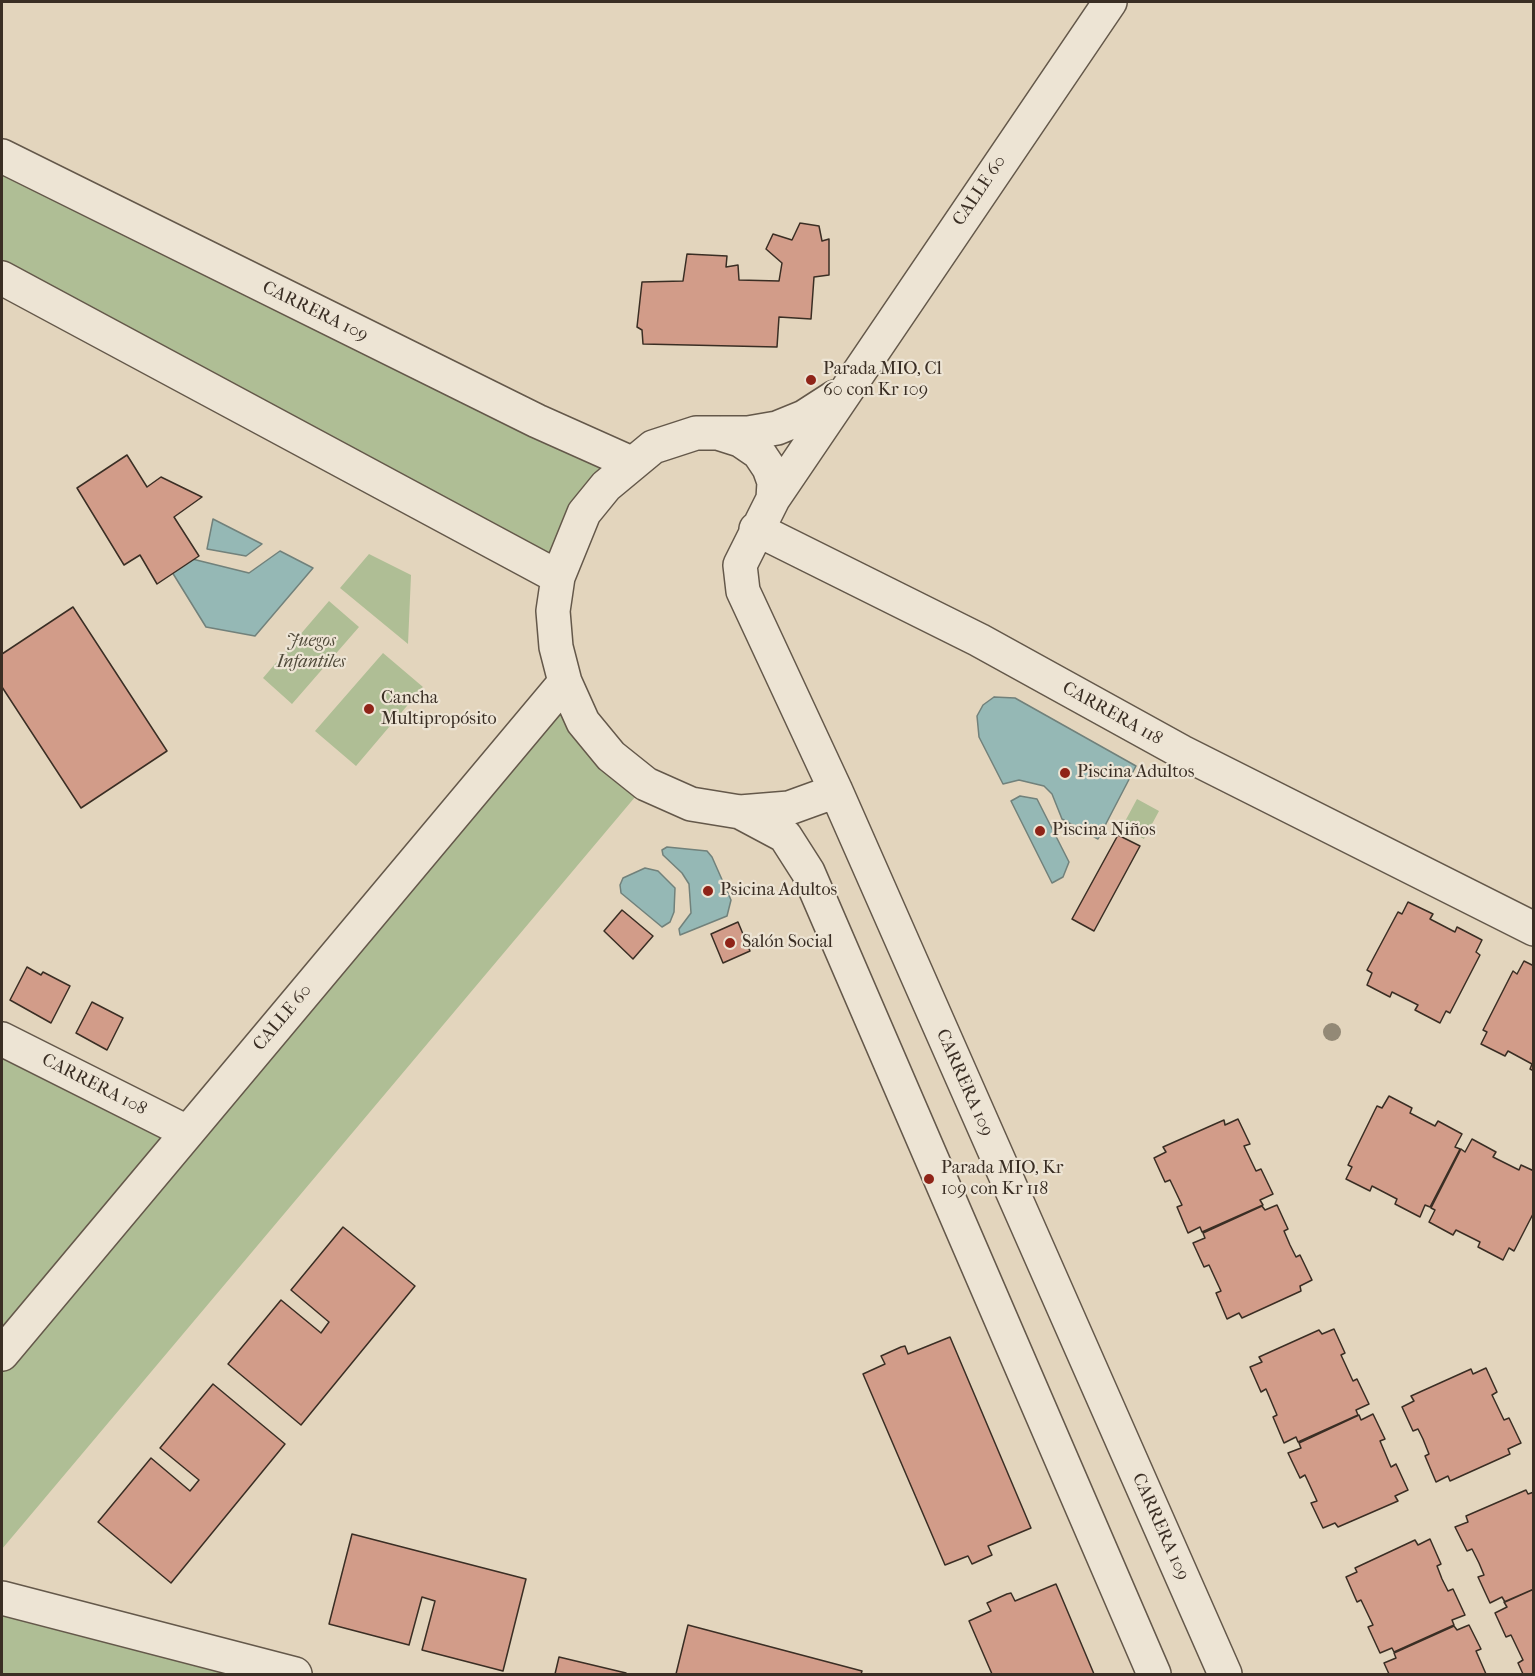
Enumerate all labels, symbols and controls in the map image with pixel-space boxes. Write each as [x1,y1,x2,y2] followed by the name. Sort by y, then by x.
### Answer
[949,152,1011,230] street label: CALLE 60
[259,277,371,347] street label: CARRERA 109
[823,359,942,401] place label: Parada MIO, Cl 60 con Kr 109
[804,373,818,387] marker: Parada MIO, Cl 60 con Kr 109
[277,631,345,674] park label: Juegos Infantiles
[1058,678,1166,750] street label: CARRERA 118
[381,688,497,730] place label: Cancha Multipropósito
[362,702,376,716] marker: Cancha Multipropósito
[1077,762,1194,784] place label: Piscina Adultos
[1058,766,1072,780] marker: Piscina Adultos
[1052,820,1156,842] place label: Piscina Niños
[1033,824,1047,838] marker: Piscina Niños
[720,880,837,902] place label: Psicina Adultos
[701,884,715,898] marker: Psicina Adultos
[742,932,833,954] place label: Salón Social
[723,936,737,950] marker: Salón Social
[249,980,317,1056] street label: CALLE 60
[931,1026,997,1140] street label: CARRERA 109
[38,1049,150,1121] street label: CARRERA 108
[941,1158,1063,1200] place label: Parada MIO, Kr 109 con Kr 118
[922,1172,936,1186] marker: Parada MIO, Kr 109 con Kr 118
[1127,1470,1193,1584] street label: CARRERA 109

